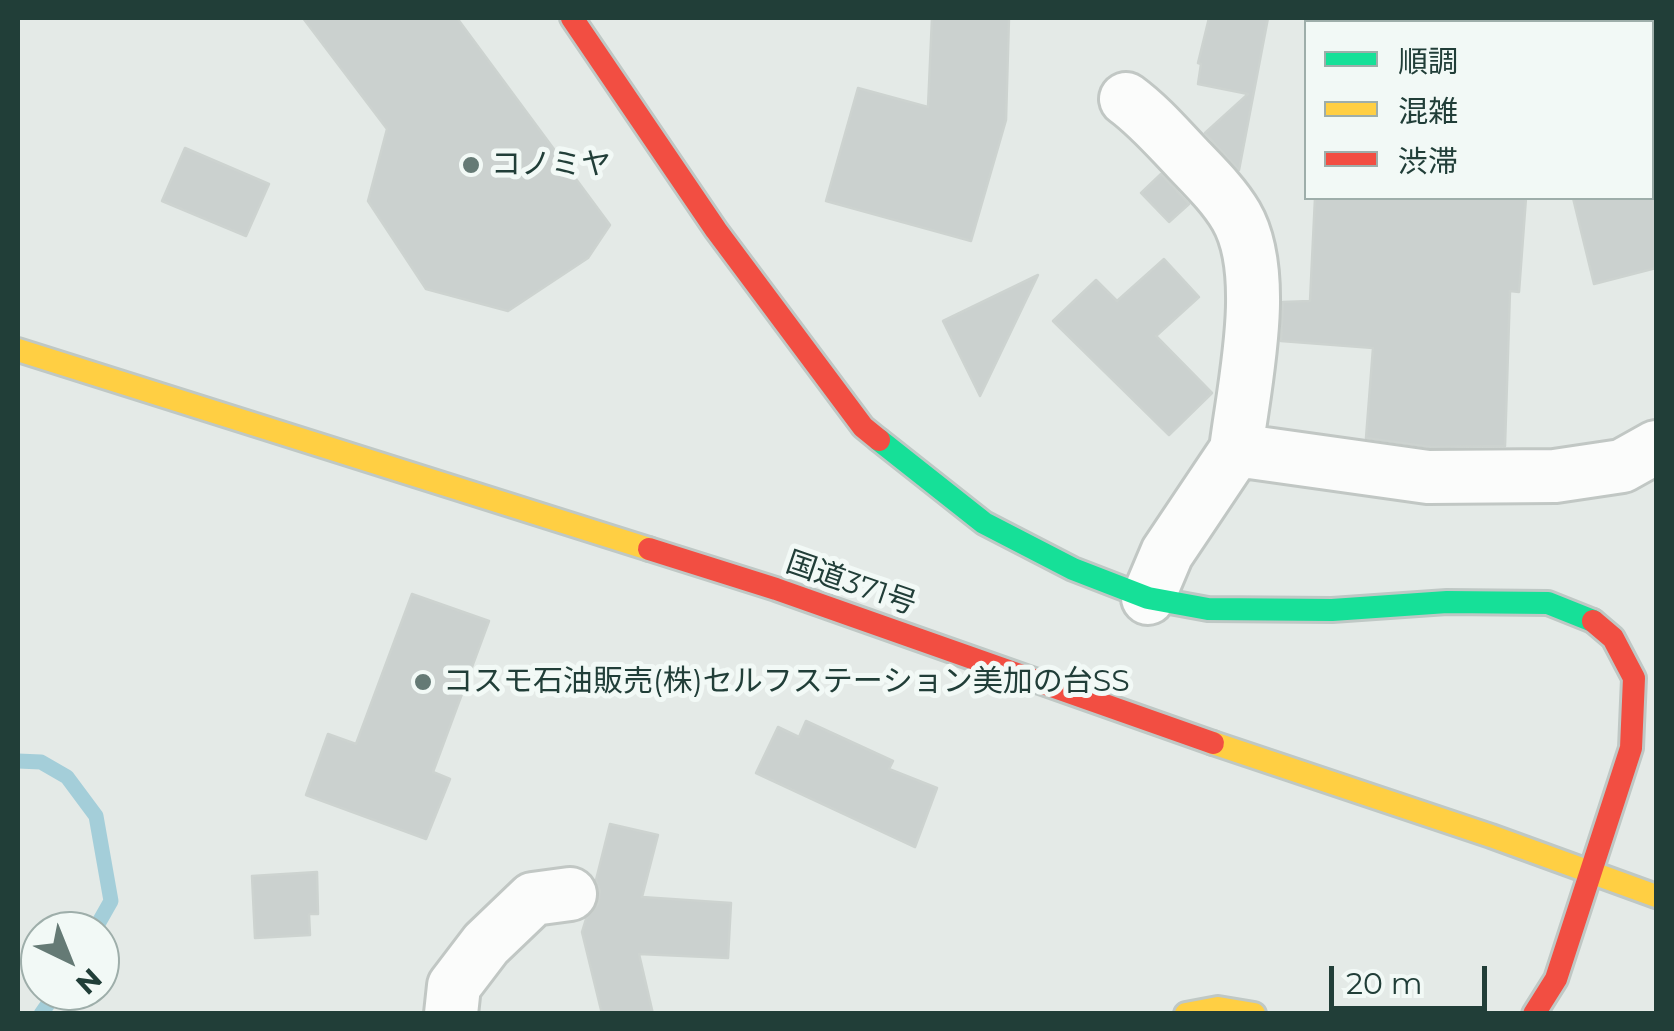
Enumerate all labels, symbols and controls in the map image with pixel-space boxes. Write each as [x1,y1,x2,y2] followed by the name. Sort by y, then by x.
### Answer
[1304,20,1654,200] legend
[1398,43,1458,80] text: 順調
[1398,93,1458,130] text: 混雑
[1398,143,1458,180] text: 渋滞
[491,147,611,183] place label: コノミヤ
[460,154,482,176] marker: コノミヤ
[781,545,921,623] street label: 国道371号
[443,664,1130,700] place label: コスモ石油販売(株)セルフステーション美加の台SS
[412,671,434,693] marker: コスモ石油販売(株)セルフステーション美加の台SS
[20,911,120,1011] north arrow
[1334,946,1492,1008] scale bar
[69,961,109,1002] text: N
[1346,965,1423,1002] text: 20 m

